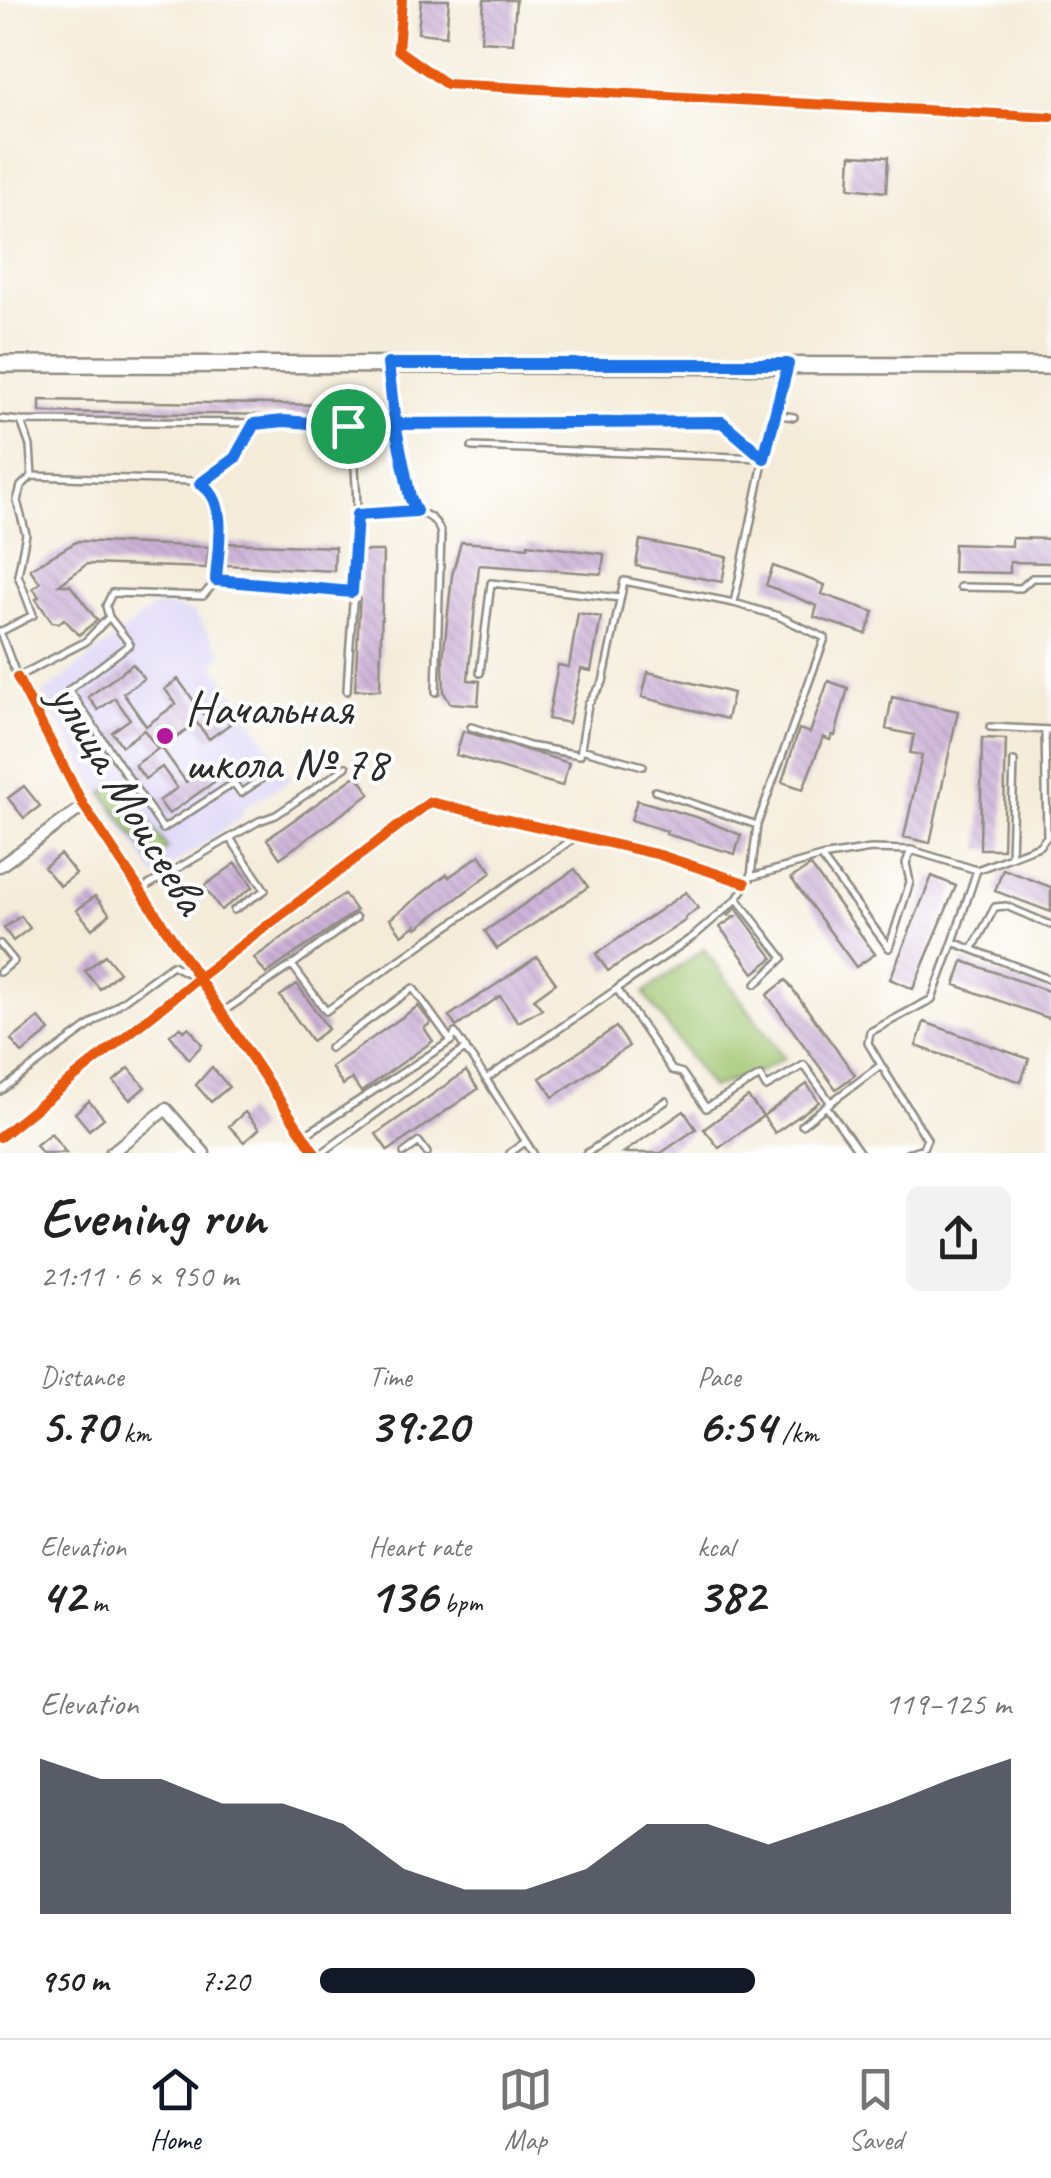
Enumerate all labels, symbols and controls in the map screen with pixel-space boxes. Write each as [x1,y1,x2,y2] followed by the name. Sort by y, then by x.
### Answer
[306,384,391,469] pin
[321,399,376,454] icon: arrive
[35,669,223,927] street label: улица Моисеева
[185,678,392,793] place label: Начальная школа № 78
[154,725,176,747] marker: Начальная школа № 78
[40,1182,265,1252] text: Evening run
[906,1186,1011,1291] button: share
[40,1255,238,1296] text: 21:11 · 6 × 950 m
[40,1359,124,1394] text: Distance
[369,1359,412,1394] text: Time
[697,1359,740,1394] text: Pace
[40,1394,116,1457] text: 5.70
[369,1394,468,1457] text: 39:20
[697,1394,775,1457] text: 6:54
[116,1415,151,1450] text: km
[775,1415,818,1450] text: /km
[40,1529,126,1564] text: Elevation
[369,1529,471,1564] text: Heart rate
[697,1529,734,1564] text: kcal
[40,1564,85,1627] text: 42
[369,1564,437,1627] text: 136
[697,1564,765,1627] text: 382
[85,1585,107,1620] text: m
[437,1585,482,1620] text: bpm
[40,1683,138,1724] text: Elevation
[885,1683,1011,1724] text: 119–125 m
[40,1960,108,2001] text: 950 m
[200,1960,250,2001] text: 7:20
[148,2062,203,2157] tab: Home
[498,2062,553,2157] tab: Map
[848,2062,903,2157] tab: Saved

